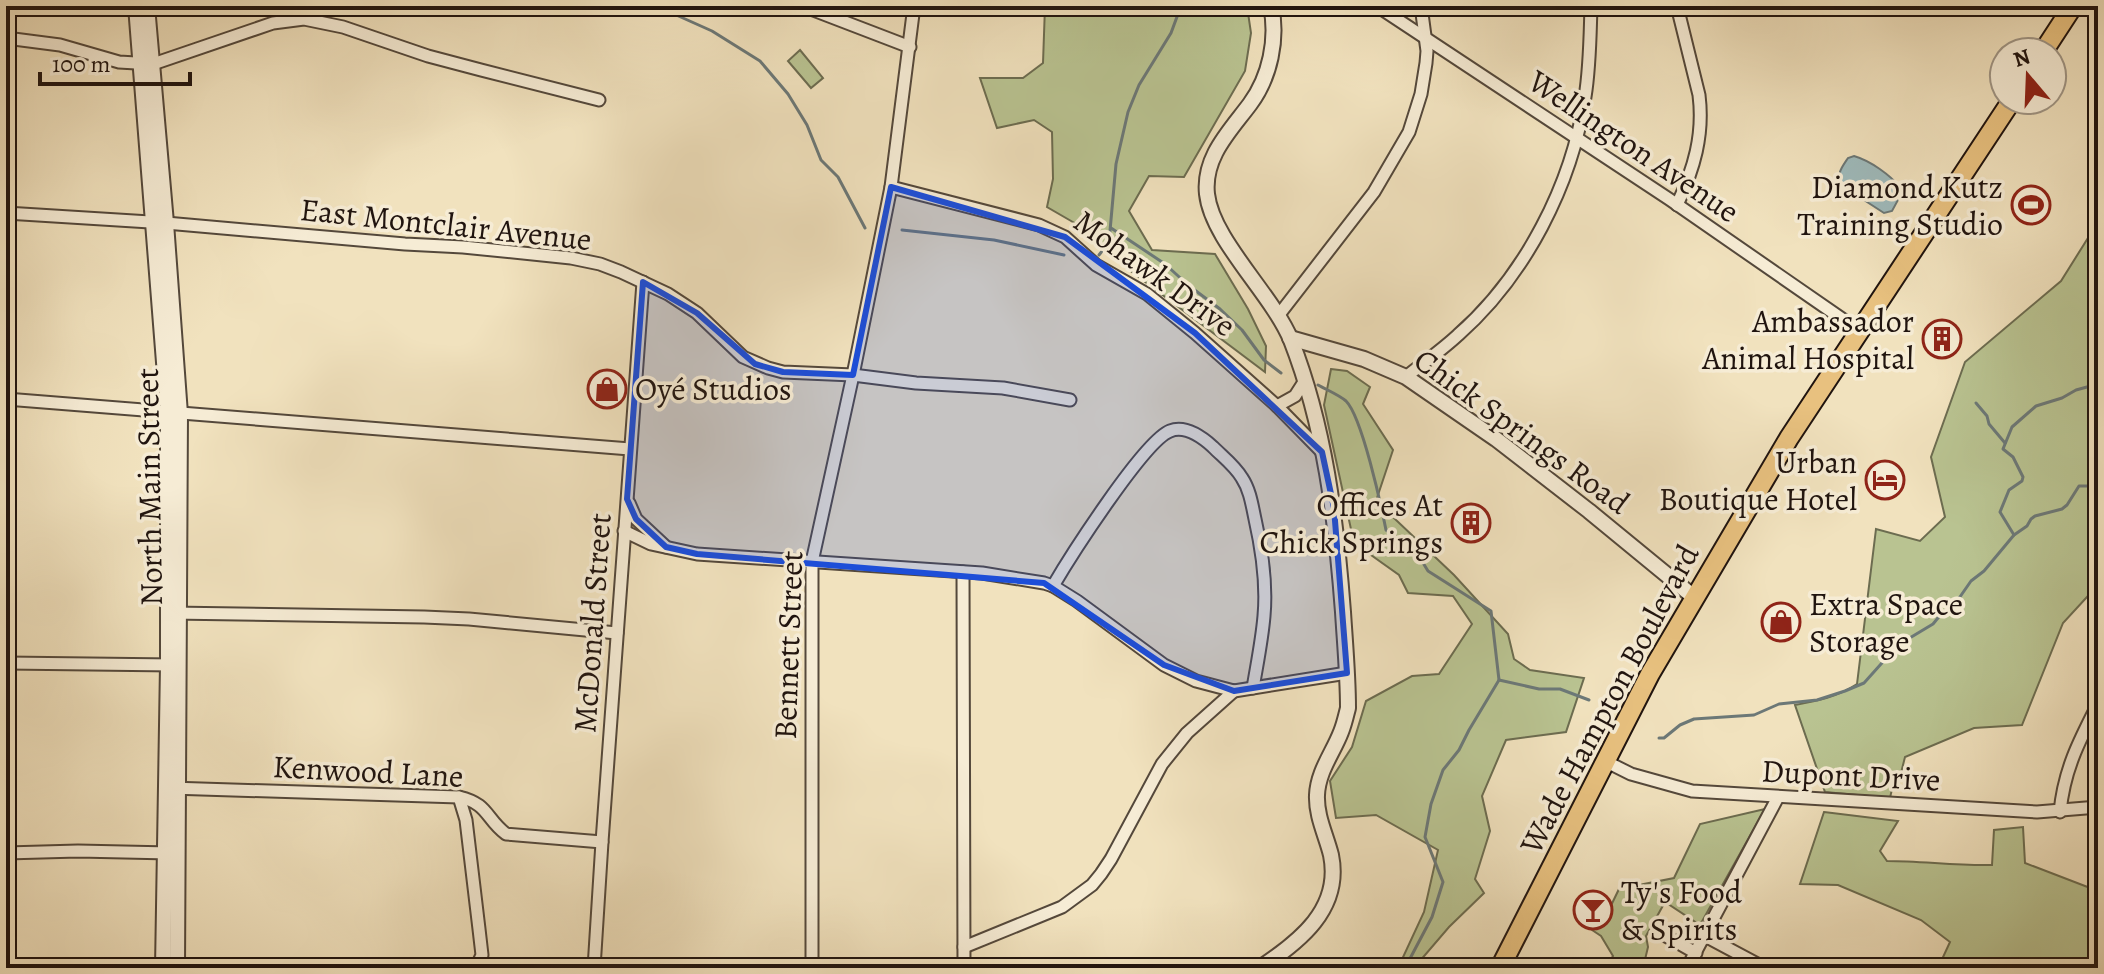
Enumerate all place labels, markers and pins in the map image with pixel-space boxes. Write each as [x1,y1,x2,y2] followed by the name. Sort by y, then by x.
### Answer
[1797,165,2003,246] place label: Diamond Kutz Training Studio
[2010,184,2052,226] sports icon: Diamond Kutz Training Studio
[1701,299,1914,380] place label: Ambassador Animal Hospital
[1921,318,1963,360] building icon: Ambassador Animal Hospital
[635,367,792,411] place label: Oyé Studios
[586,368,628,410] shop icon: Oyé Studios
[1659,440,1857,521] place label: Urban Boutique Hotel
[1864,459,1906,501] hotel icon: Urban Boutique Hotel
[1259,483,1443,564] place label: Offices At Chick Springs
[1450,502,1492,544] building icon: Offices At Chick Springs
[1809,582,1963,663] place label: Extra Space Storage
[1760,601,1802,643] shop icon: Extra Space Storage
[1621,870,1743,951] place label: Ty's Food & Spirits
[1572,889,1614,931] bar icon: Ty's Food & Spirits

